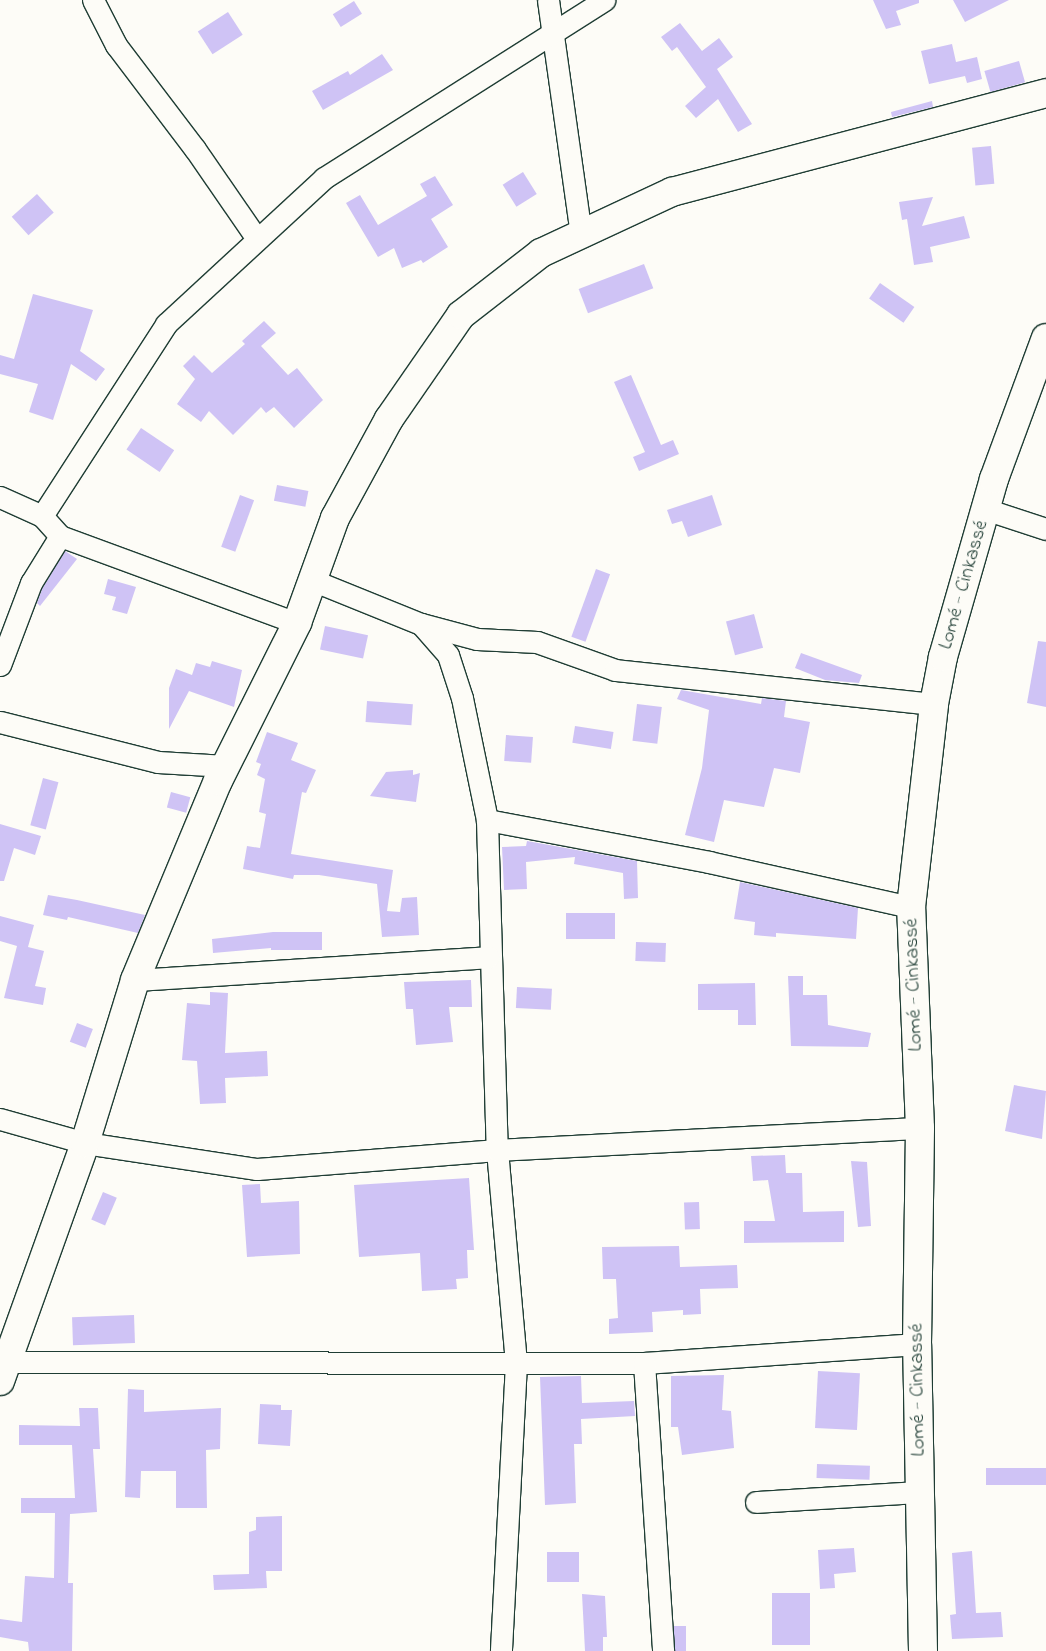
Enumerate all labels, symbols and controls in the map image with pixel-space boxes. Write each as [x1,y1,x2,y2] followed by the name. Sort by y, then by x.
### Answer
[934,518,994,652] street label: Lomé - Cinkassé
[900,918,928,1052] street label: Lomé - Cinkassé
[905,1323,931,1457] street label: Lomé - Cinkassé

